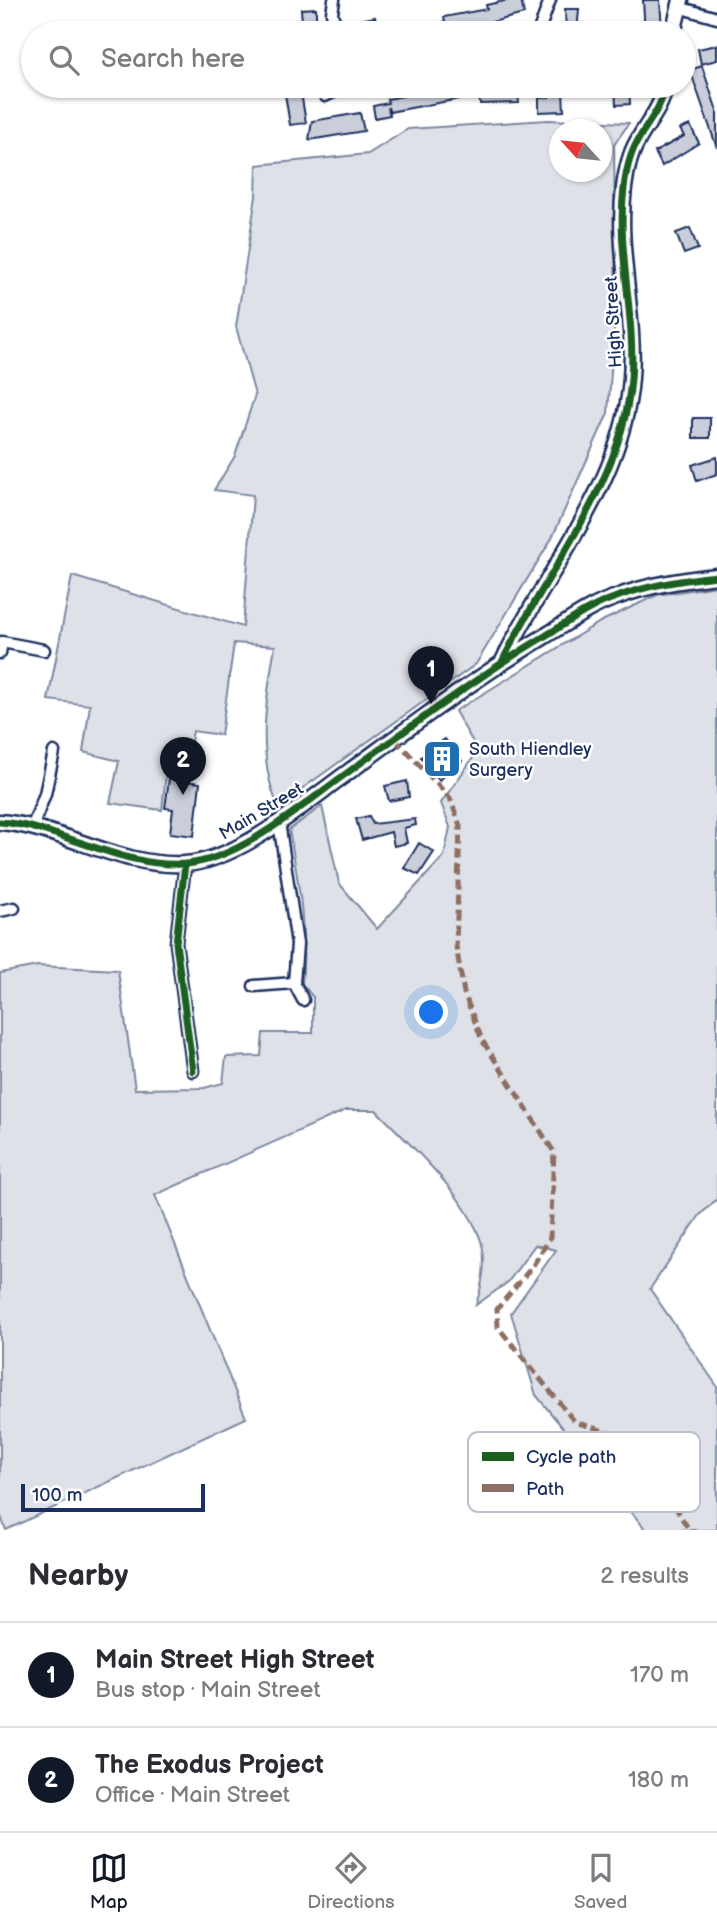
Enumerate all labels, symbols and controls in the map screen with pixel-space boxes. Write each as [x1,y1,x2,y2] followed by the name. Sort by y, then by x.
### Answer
[21,21,696,98] search box
[45,41,83,79] icon: search
[101,44,245,75] text: Search here
[549,119,612,182] north arrow
[601,275,626,368] street label: High Street
[408,646,454,704] pin: 1
[160,737,206,795] pin: 2
[421,738,463,780] building icon: South Hiendley Surgery
[469,739,592,781] place label: South Hiendley Surgery
[216,778,307,845] street label: Main Street
[414,995,448,1029] your location
[468,1432,700,1512] legend
[526,1446,616,1469] text: Cycle path
[526,1478,564,1501] text: Path
[21,1481,205,1513] scale bar
[32,1484,83,1507] text: 100 m
[28,1558,128,1594] text: Nearby
[600,1562,689,1590] text: 2 results
[95,1645,374,1676] text: Main Street High Street
[46,1661,56,1689] text: 1
[630,1661,689,1689] text: 170 m
[95,1676,320,1704] text: Bus stop · Main Street
[95,1750,324,1781] text: The Exodus Project
[44,1766,58,1794] text: 2
[628,1766,689,1794] text: 180 m
[95,1781,290,1809] text: Office · Main Street
[90,1849,128,1914] tab: Map
[307,1849,395,1914] tab: Directions
[574,1849,627,1914] tab: Saved

